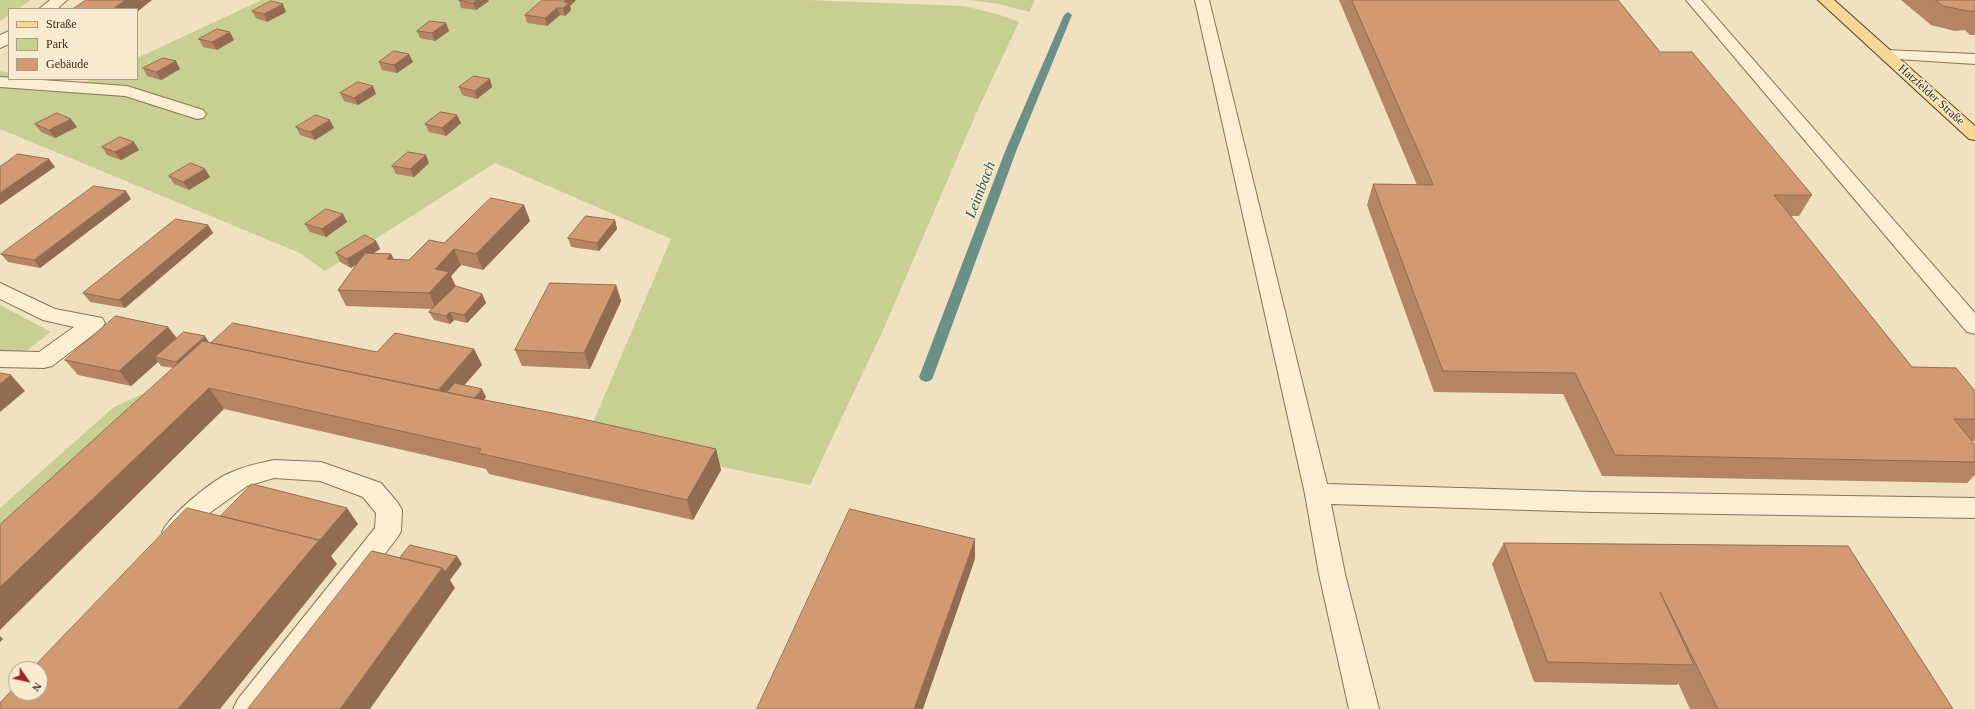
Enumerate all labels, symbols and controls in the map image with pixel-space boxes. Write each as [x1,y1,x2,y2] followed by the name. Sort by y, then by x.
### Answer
[8,8,138,80] legend
[46,17,77,31] text: Straße
[46,37,68,51] text: Park
[46,57,89,71] text: Gebäude
[1895,61,1967,129] street label: Hatzfelder Straße
[962,159,1000,221] water label: Leimbach
[8,661,48,701] north arrow
[30,680,44,694] text: N

